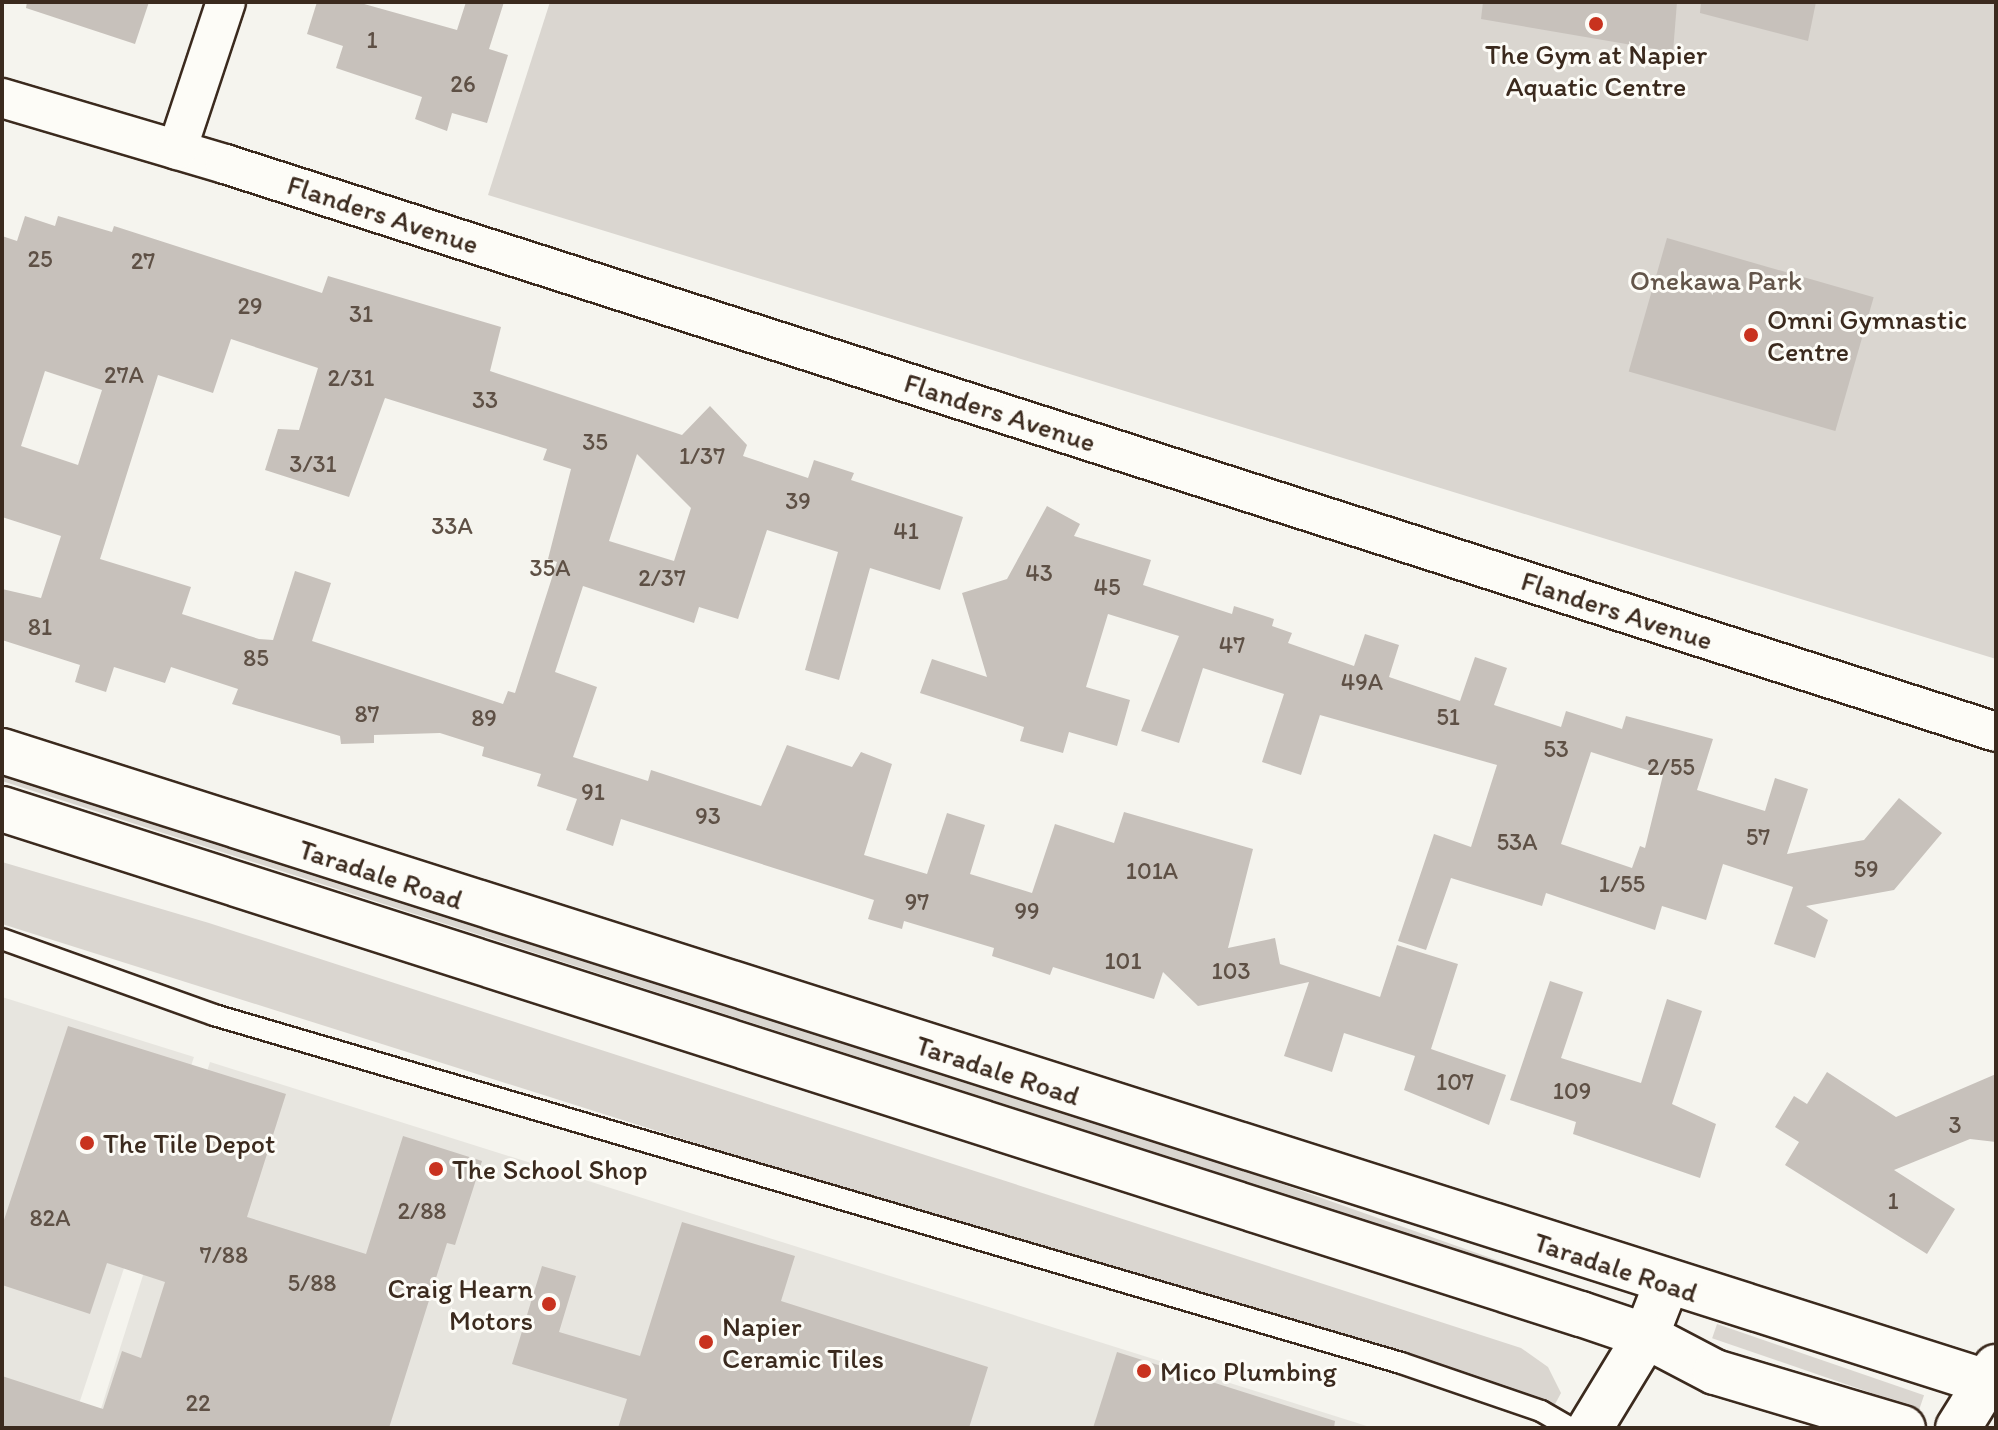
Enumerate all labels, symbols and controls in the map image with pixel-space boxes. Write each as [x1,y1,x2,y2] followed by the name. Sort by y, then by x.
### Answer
[1587,15,1605,33] marker: The Gym at Napier Aquatic Centre
[366,26,378,54] house number: 1
[1485,37,1707,103] place label: The Gym at Napier Aquatic Centre
[450,70,476,98] house number: 26
[284,167,482,261] street label: Flanders Avenue
[27,245,53,273] house number: 25
[131,247,155,275] house number: 27
[1630,263,1802,297] park label: Onekawa Park
[237,292,263,320] house number: 29
[349,300,373,328] house number: 31
[1767,302,1968,368] place label: Omni Gymnastic Centre
[1742,326,1760,344] marker: Omni Gymnastic Centre
[104,361,144,389] house number: 27A
[328,364,374,392] house number: 2/31
[901,365,1099,459] street label: Flanders Avenue
[472,386,498,414] house number: 33
[582,428,608,456] house number: 35
[679,442,725,470] house number: 1/37
[289,450,337,478] house number: 3/31
[785,487,811,515] house number: 39
[431,512,473,540] house number: 33A
[893,517,919,545] house number: 41
[529,554,571,582] house number: 35A
[1025,559,1053,587] house number: 43
[1518,563,1716,657] street label: Flanders Avenue
[638,564,686,592] house number: 2/37
[1093,573,1121,601] house number: 45
[28,613,52,641] house number: 81
[1219,631,1245,659] house number: 47
[243,644,269,672] house number: 85
[1341,668,1383,696] house number: 49A
[354,700,380,728] house number: 87
[1436,703,1460,731] house number: 51
[471,704,497,732] house number: 89
[1543,735,1569,763] house number: 53
[1647,753,1695,781] house number: 2/55
[581,778,605,806] house number: 91
[695,802,721,830] house number: 93
[1746,823,1770,851] house number: 57
[1496,828,1538,856] house number: 53A
[295,832,467,916] street label: Taradale Road
[1853,855,1879,883] house number: 59
[1126,857,1178,885] house number: 101A
[1599,870,1645,898] house number: 1/55
[905,888,929,916] house number: 97
[1014,897,1040,925] house number: 99
[1104,947,1142,975] house number: 101
[1212,957,1250,985] house number: 103
[912,1028,1084,1112] street label: Taradale Road
[1436,1068,1474,1096] house number: 107
[1553,1077,1591,1105] house number: 109
[1948,1111,1962,1139] house number: 3
[103,1126,275,1160] place label: The Tile Depot
[78,1134,96,1152] marker: The Tile Depot
[452,1152,647,1186] place label: The School Shop
[427,1160,445,1178] marker: The School Shop
[1887,1187,1899,1215] house number: 1
[397,1197,447,1225] house number: 2/88
[29,1204,71,1232] house number: 82A
[1530,1225,1702,1309] street label: Taradale Road
[200,1241,248,1269] house number: 7/88
[287,1269,337,1297] house number: 5/88
[389,1271,533,1337] place label: Craig Hearn Motors
[540,1295,558,1313] marker: Craig Hearn Motors
[722,1309,884,1375] place label: Napier Ceramic Tiles
[697,1333,715,1351] marker: Napier Ceramic Tiles
[1160,1354,1337,1388] place label: Mico Plumbing
[1135,1362,1153,1380] marker: Mico Plumbing
[185,1389,211,1417] house number: 22

